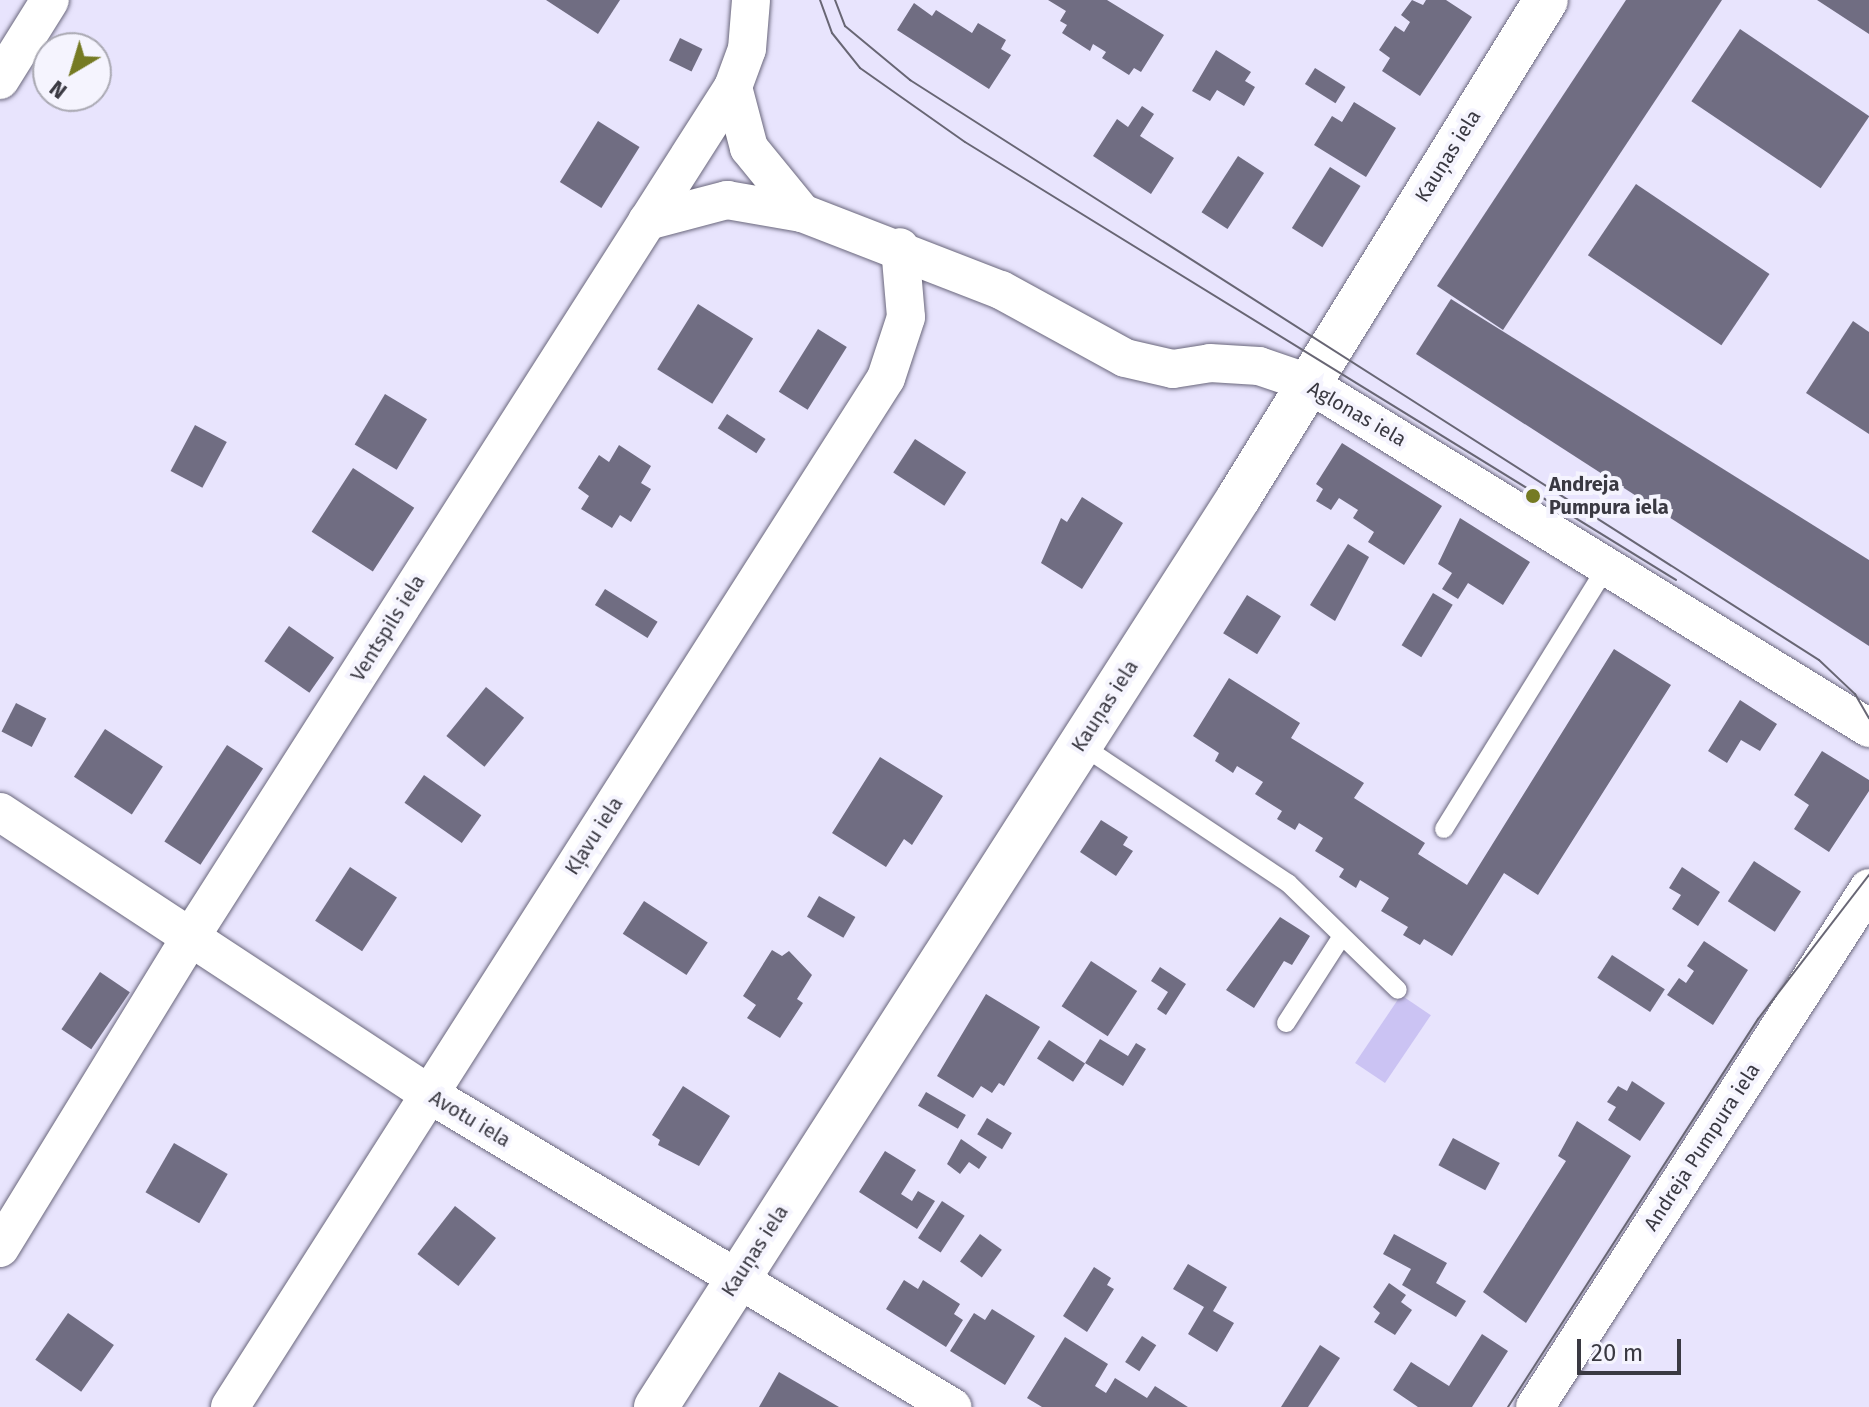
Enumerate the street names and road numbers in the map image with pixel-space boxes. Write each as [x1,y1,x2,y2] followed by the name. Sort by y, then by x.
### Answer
[1410,105,1486,207] street label: Kauņas iela
[1304,376,1410,452] street label: Aglonas iela
[346,570,430,686] street label: Ventspils iela
[1067,656,1143,756] street label: Kauņas iela
[560,793,628,879] street label: Kļavu iela
[1639,1059,1765,1235] street label: Andreja Pumpura iela
[425,1085,515,1153] street label: Avotu iela
[717,1201,793,1301] street label: Kauņas iela

